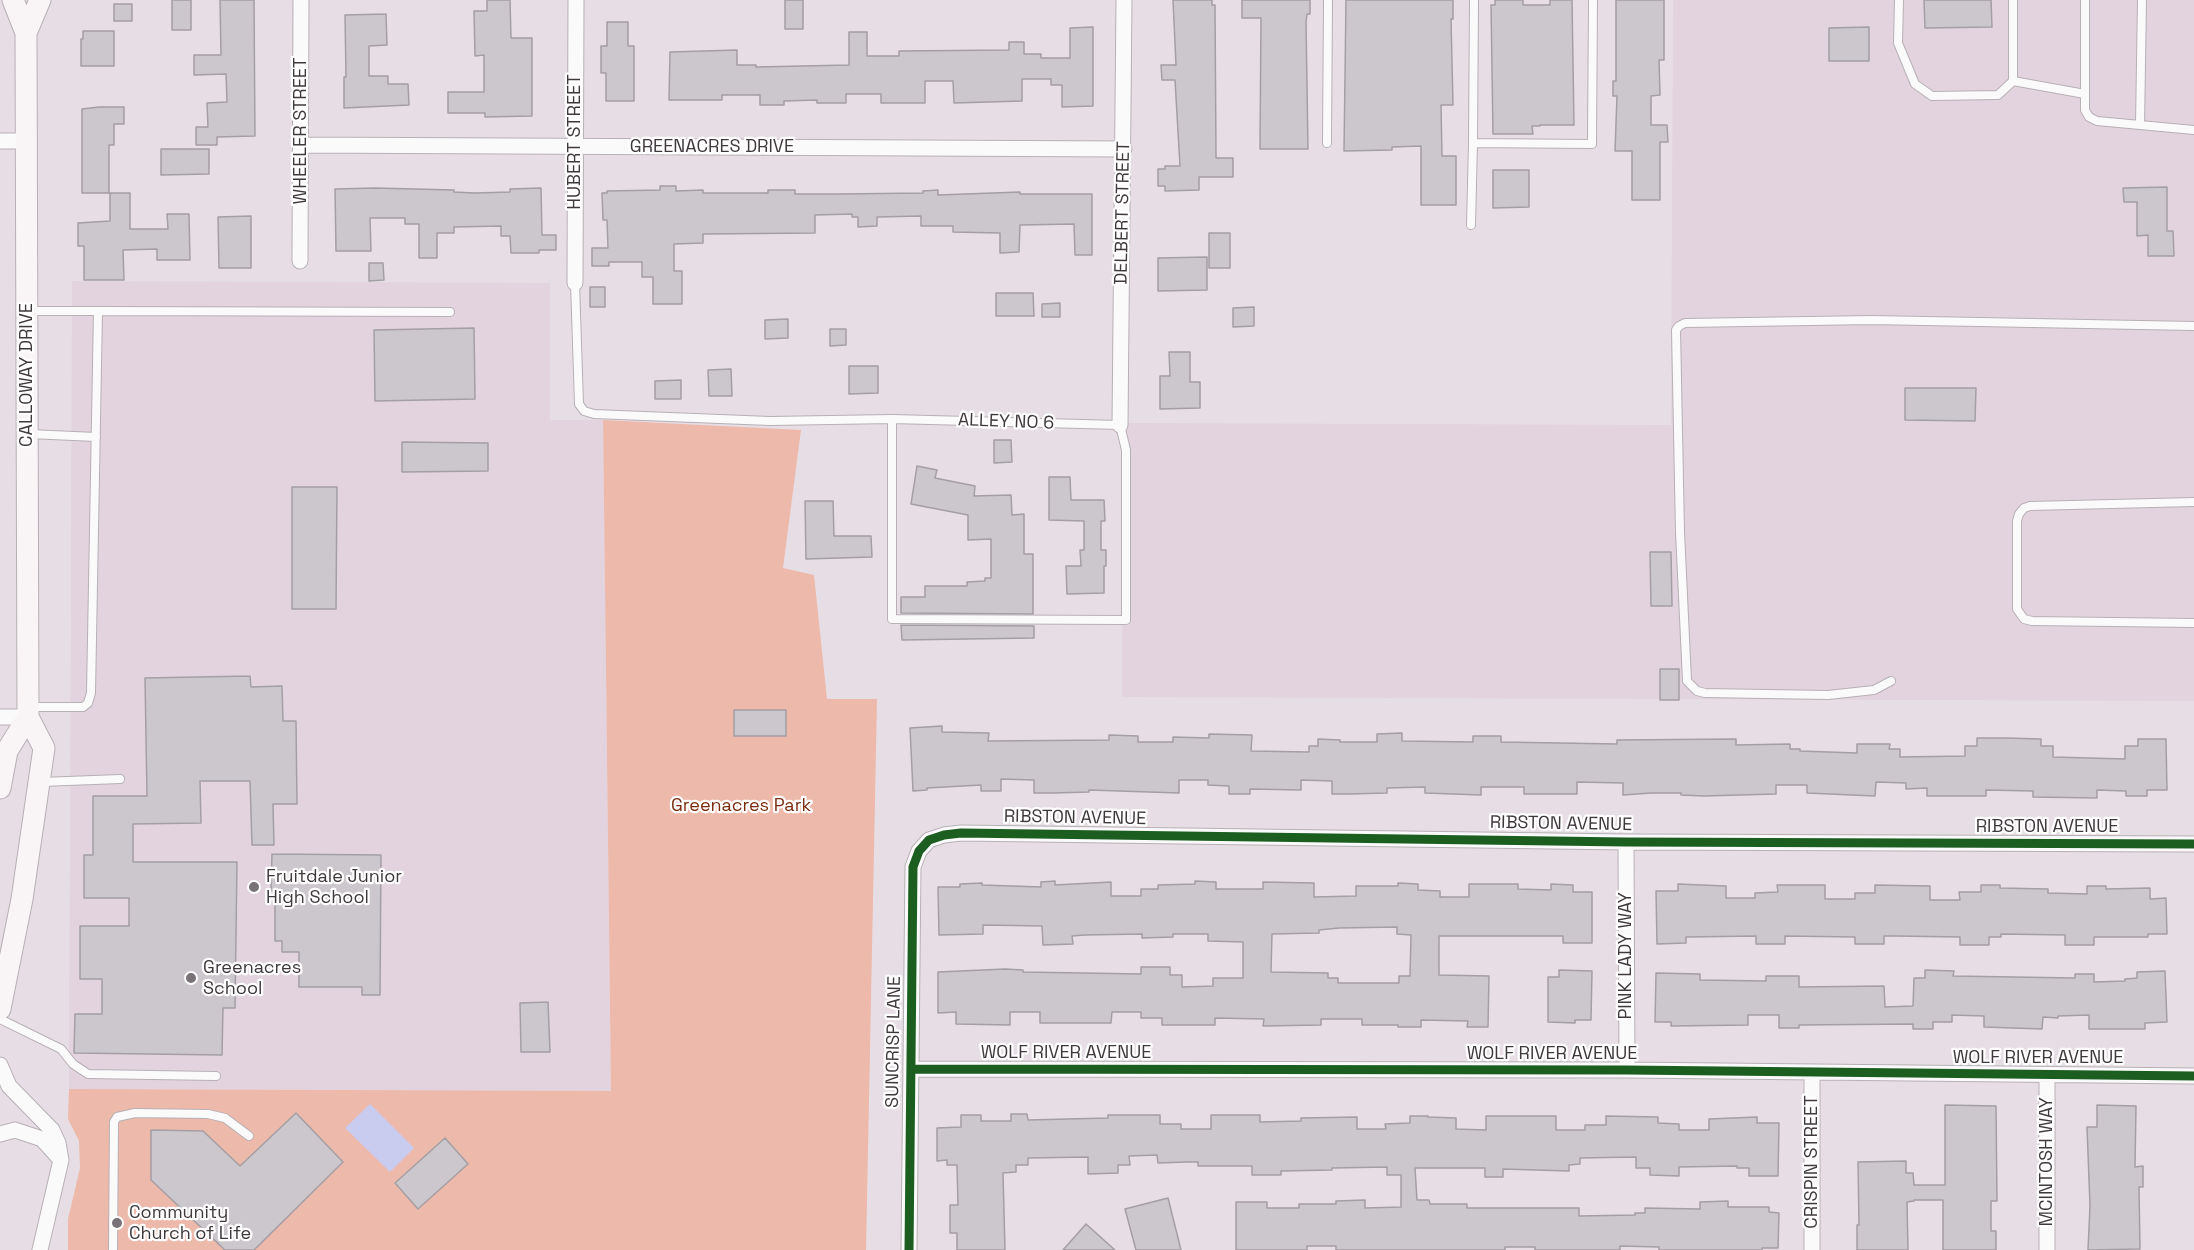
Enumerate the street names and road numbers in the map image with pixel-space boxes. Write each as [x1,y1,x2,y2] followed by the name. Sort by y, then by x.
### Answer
[290,57,312,205] street label: WHEELER STREET
[564,74,586,210] street label: HUBERT STREET
[630,136,794,158] street label: GREENACRES DRIVE
[1111,141,1135,285] street label: DELBERT STREET
[16,303,38,447] street label: CALLOWAY DRIVE
[957,410,1055,434] street label: ALLEY NO 6
[1004,806,1146,830] street label: RIBSTON AVENUE
[1490,812,1632,836] street label: RIBSTON AVENUE
[1976,816,2118,838] street label: RIBSTON AVENUE
[1615,892,1637,1020] street label: PINK LADY WAY
[882,976,906,1108] street label: SUNCRISP LANE
[981,1042,1151,1064] street label: WOLF RIVER AVENUE
[1467,1043,1637,1065] street label: WOLF RIVER AVENUE
[1953,1047,2123,1069] street label: WOLF RIVER AVENUE
[1801,1095,1823,1229] street label: CRISPIN STREET
[2036,1097,2058,1227] street label: MCINTOSH WAY

